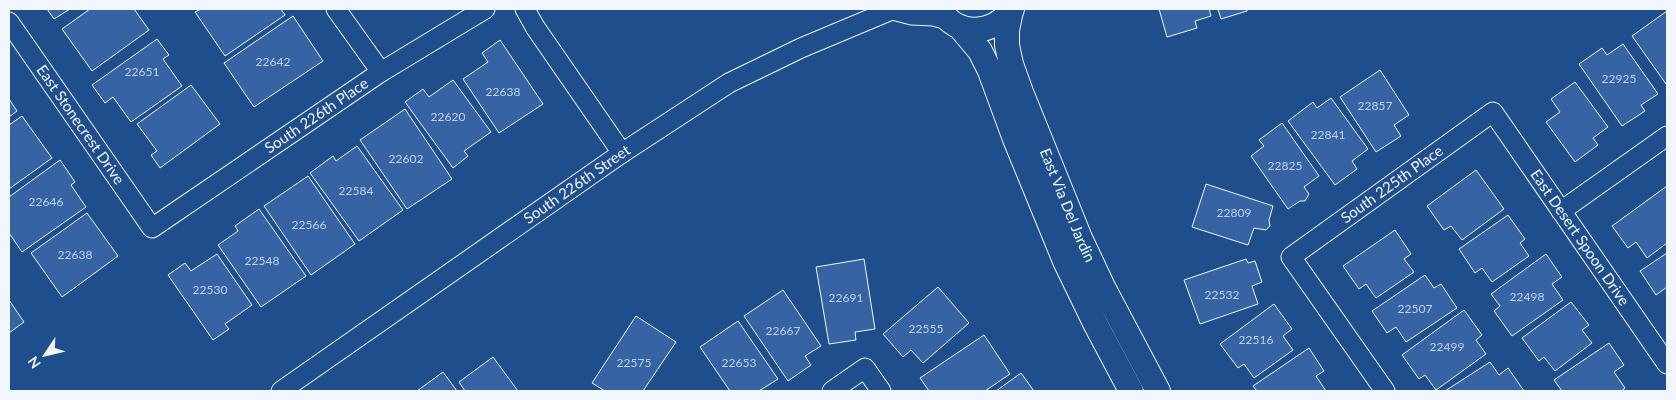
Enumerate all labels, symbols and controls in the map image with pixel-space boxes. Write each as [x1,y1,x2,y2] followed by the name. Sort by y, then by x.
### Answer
[256,54,290,69] house number: 22642
[33,61,129,187] street label: East Stonecrest Drive
[125,64,159,79] house number: 22651
[1602,71,1636,86] house number: 22925
[261,73,371,157] street label: South 226th Place
[486,84,520,99] house number: 22638
[1358,98,1392,113] house number: 22857
[431,109,465,124] house number: 22620
[1311,127,1345,142] house number: 22841
[520,140,634,227] street label: South 226th Street
[1337,141,1446,226] street label: South 225th Place
[1037,145,1100,265] street label: East Via Del Jardin
[389,151,423,166] house number: 22602
[1268,158,1302,173] house number: 22825
[1527,165,1634,309] street label: East Desert Spoon Drive
[339,183,373,198] house number: 22584
[29,194,63,209] house number: 22646
[1217,205,1251,220] house number: 22809
[292,217,326,232] house number: 22566
[58,247,92,262] house number: 22638
[245,253,279,268] house number: 22548
[193,282,227,297] house number: 22530
[1205,287,1239,302] house number: 22532
[1510,289,1544,304] house number: 22498
[829,290,863,305] house number: 22691
[1398,301,1432,316] house number: 22507
[909,321,943,336] house number: 22555
[766,323,800,338] house number: 22667
[20,330,70,380] north arrow
[1239,332,1273,347] house number: 22516
[1430,339,1464,354] house number: 22499
[24,353,44,372] text: N
[617,355,651,370] house number: 22575
[722,355,756,370] house number: 22653

